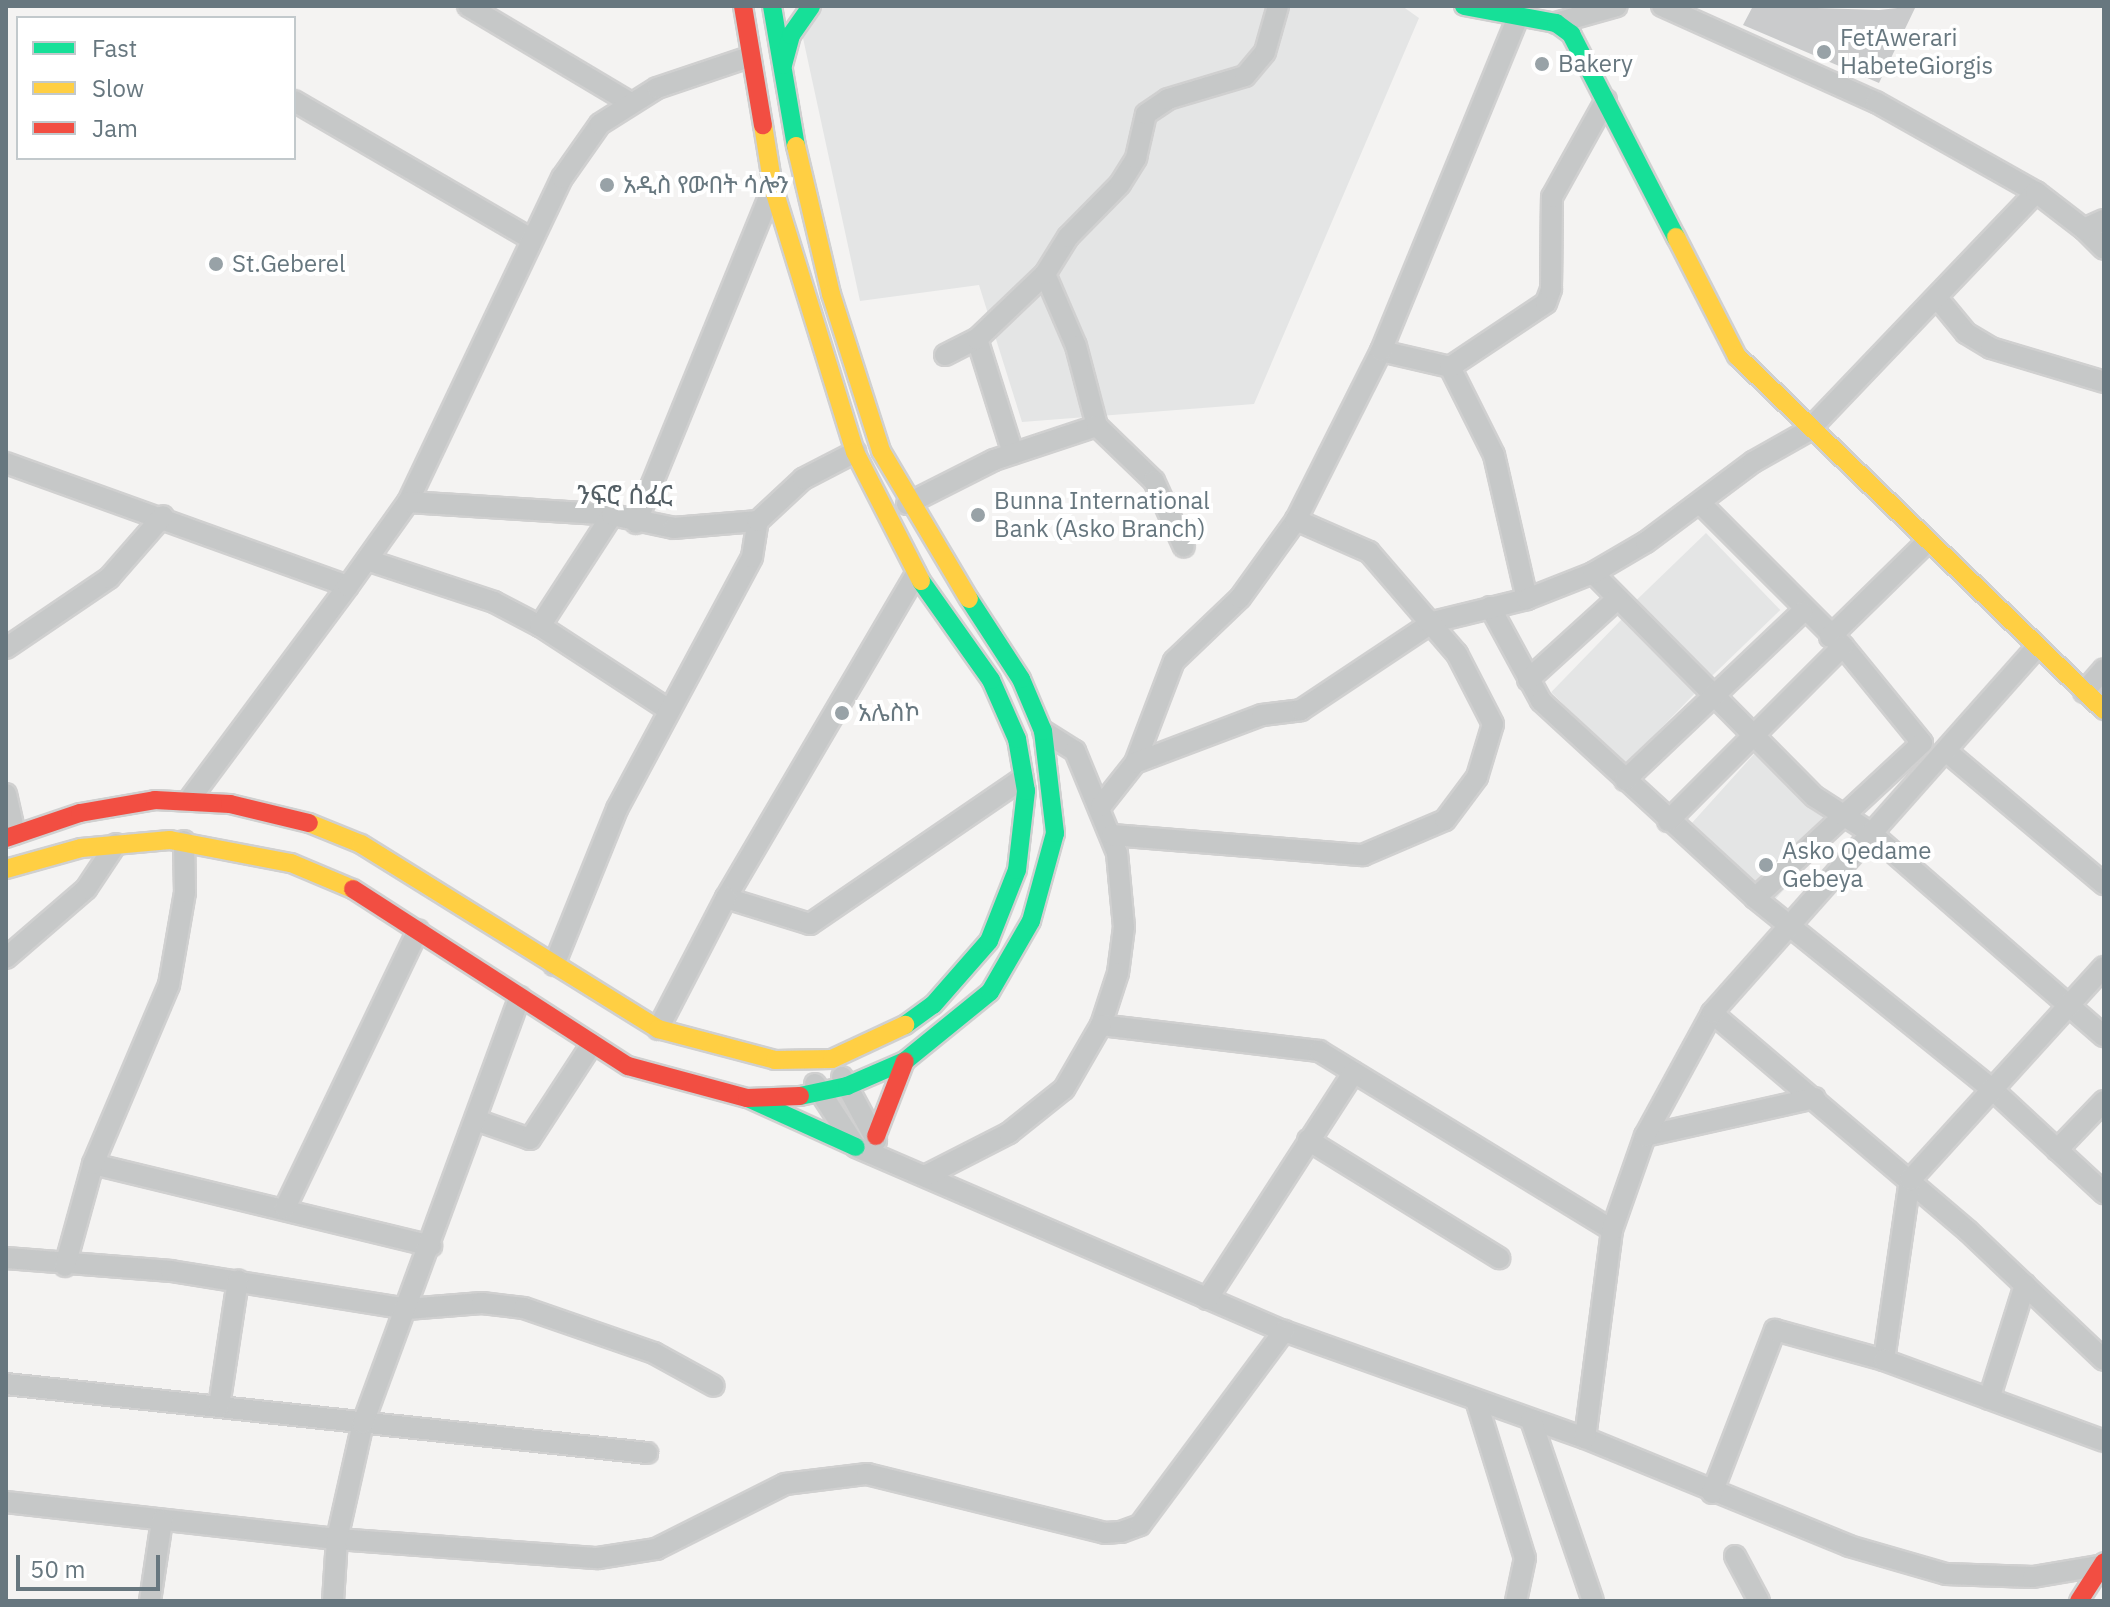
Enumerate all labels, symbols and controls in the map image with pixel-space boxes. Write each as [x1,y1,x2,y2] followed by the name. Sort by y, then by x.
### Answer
[16,16,296,160] legend
[1840,24,1993,80] place label: FetAwerari HabeteGiorgis
[92,32,137,64] text: Fast
[1815,43,1833,61] marker: FetAwerari HabeteGiorgis
[1558,50,1633,78] place label: Bakery
[1533,55,1551,73] marker: Bakery
[92,72,144,104] text: Slow
[92,112,138,144] text: Jam
[623,171,789,199] place label: አዲስ የውበት ሳሎን
[598,176,616,194] marker: አዲስ የውበት ሳሎን
[232,250,346,278] place label: St.Geberel
[207,255,225,273] marker: St.Geberel
[577,479,673,511] district label: ንፍሮ ሰፈር
[994,487,1210,543] place label: Bunna International Bank (Asko Branch)
[969,506,987,524] marker: Bunna International Bank (Asko Branch)
[858,699,920,727] place label: አሌስኮ
[833,704,851,722] marker: አሌስኮ
[1782,837,1931,893] place label: Asko Qedame Gebeya
[1757,856,1775,874] marker: Asko Qedame Gebeya
[20,1539,164,1589] scale bar
[30,1553,85,1585] text: 50 m

